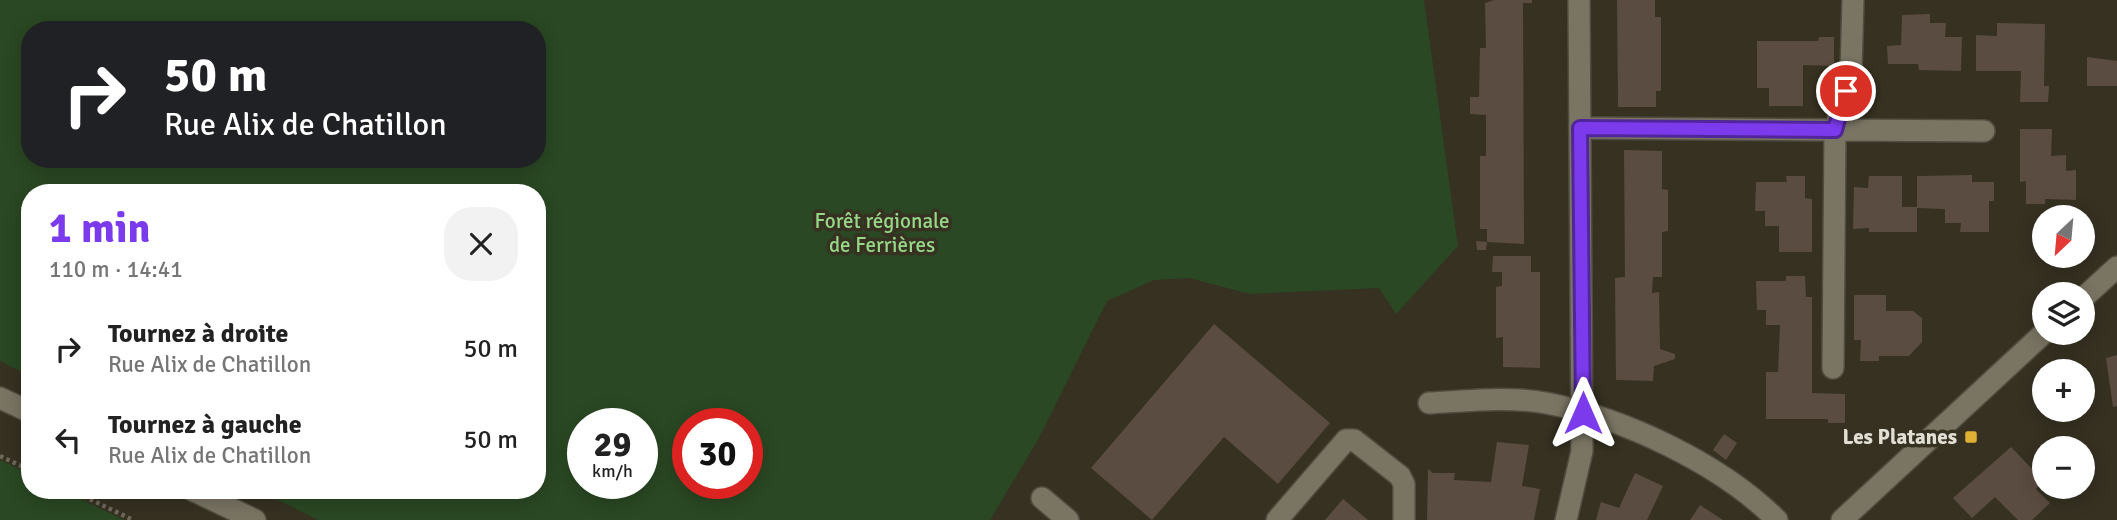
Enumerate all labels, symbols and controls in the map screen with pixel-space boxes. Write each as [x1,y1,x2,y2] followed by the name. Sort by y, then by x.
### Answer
[164,45,267,105] text: 50 m
[49,49,140,140] icon: right
[1816,61,1876,121] pin
[1827,72,1865,110] icon: arrive
[164,105,447,144] text: Rue Alix de Chatillon
[49,203,150,254] text: 1 min
[2032,205,2095,268] north arrow
[2032,205,2095,499] map controls
[444,207,518,281] button: close
[814,208,950,258] park label: Forêt régionale de Ferrières
[49,255,183,284] text: 110 m · 14:41
[2032,282,2095,345] button: layers
[108,318,288,350] text: Tournez à droite
[49,330,87,368] icon: right
[463,333,518,365] text: 50 m
[108,350,311,379] text: Rue Alix de Chatillon
[2032,359,2095,422] button: +
[1546,376,1620,450] position arrow
[672,408,763,499] speed limit sign: 30
[108,409,302,441] text: Tournez à gauche
[49,421,87,459] icon: left
[594,423,631,466] text: 29
[463,424,518,456] text: 50 m
[1842,424,1957,450] place label: Les Platanes
[1963,429,1979,445] marker: Les Platanes
[2032,436,2095,499] button: −
[108,441,311,470] text: Rue Alix de Chatillon
[592,460,633,482] text: km/h

